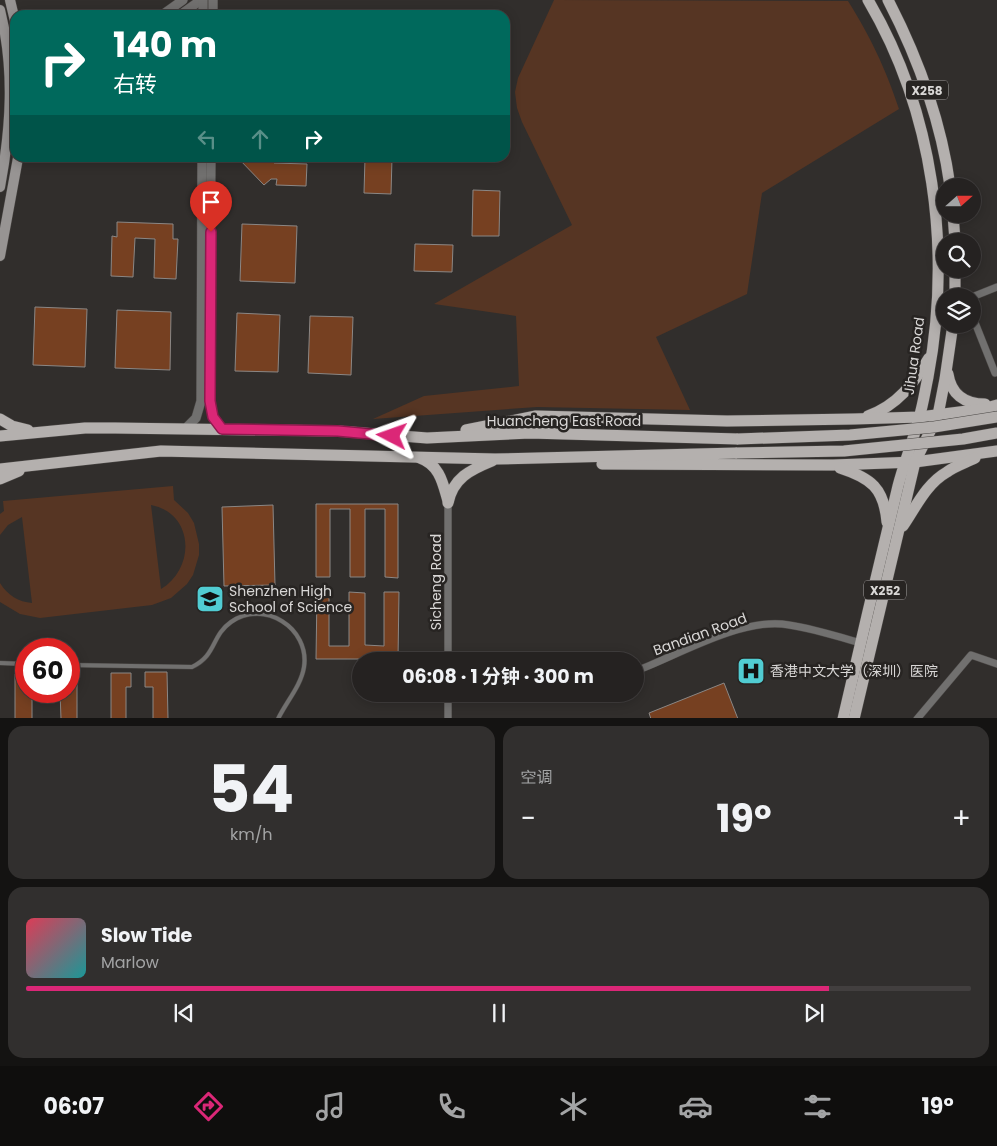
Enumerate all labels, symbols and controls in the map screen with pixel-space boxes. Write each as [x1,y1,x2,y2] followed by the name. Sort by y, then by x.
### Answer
[113,20,217,69] text: 140 m
[30,30,95,95] icon: right
[113,69,157,100] text: 右转
[906,80,948,100] road number: X258
[193,125,221,153] icon: left
[246,125,274,153] icon: ahead
[299,125,327,153] icon: right
[936,178,981,222] north arrow
[936,178,981,333] map controls
[190,181,232,232] pin
[197,188,225,216] icon: arrive
[936,233,981,278] button: search
[936,288,981,333] button: layers
[899,316,929,396] street label: Jihua Road
[365,409,417,461] position arrow
[487,411,641,431] street label: Huancheng East Road
[426,534,446,630] street label: Sicheng Road
[864,580,906,600] road number: X252
[229,581,352,617] place label: Shenzhen High School of Science
[195,584,225,614] school or university icon: Shenzhen High School of Science
[650,608,750,660] street label: Bandian Road
[15,638,80,703] speed limit sign: 60
[736,656,766,686] hospital icon: 香港中文大学（深圳）医院
[770,661,938,681] place label: 香港中文大学（深圳）医院
[402,663,594,690] text: 06:08 · 1 分钟 · 300 m
[208,744,294,835] text: 54
[521,766,553,789] text: 空调
[716,792,772,845] text: 19°
[521,799,536,838] text: −
[952,799,971,838] text: +
[230,823,273,846] text: km/h
[101,922,192,949] text: Slow Tide
[101,951,159,974] text: Marlow
[170,999,198,1027] icon: previous
[485,999,513,1027] icon: pause
[800,999,828,1027] icon: next
[191,1089,226,1124] icon: directions
[313,1089,348,1124] icon: music
[434,1089,469,1124] icon: phone
[556,1089,591,1124] icon: climate
[678,1089,713,1124] icon: car
[800,1089,835,1124] icon: filters
[43,1091,104,1122] text: 06:07
[922,1091,954,1122] text: 19°

